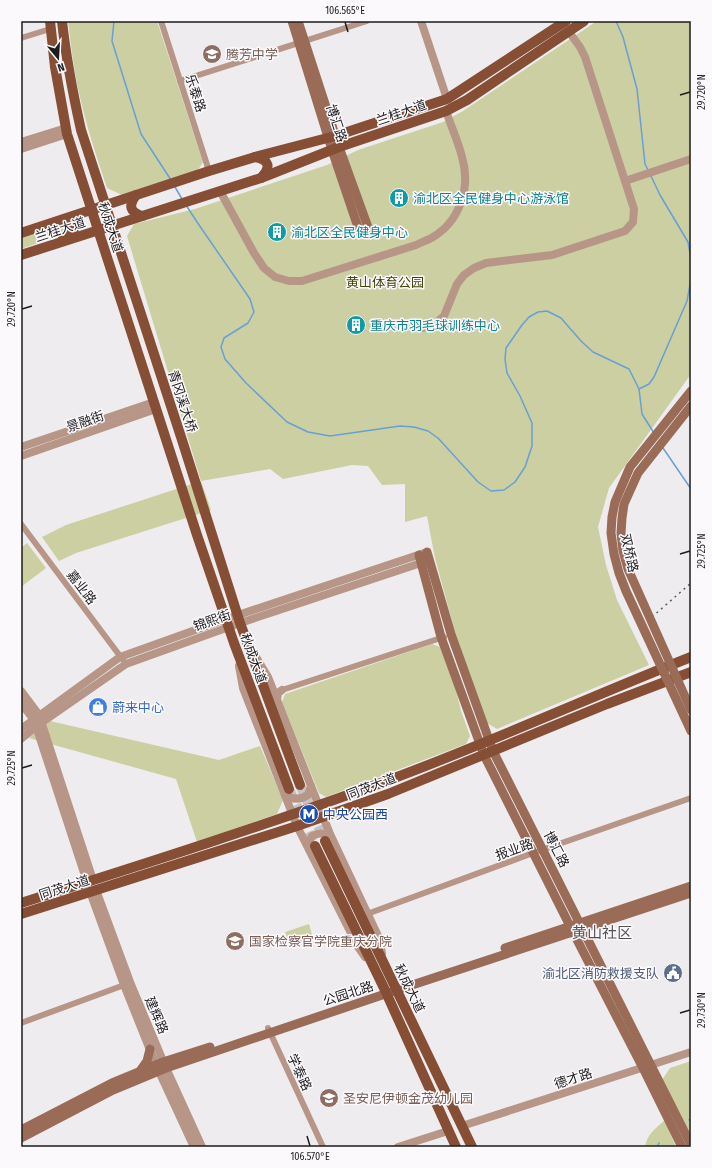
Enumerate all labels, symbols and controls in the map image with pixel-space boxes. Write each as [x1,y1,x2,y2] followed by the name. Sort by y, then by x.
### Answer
[325,5,365,17] text: 106.565°E
[38,38,78,78] north arrow
[201,43,223,65] school or university icon: 腾芳中学
[226,47,278,62] place label: 腾芳中学
[56,60,66,74] text: N
[182,72,209,114] street label: 乐泰路
[696,74,708,110] text: 29.720°N
[374,97,428,128] street label: 兰桂大道
[323,102,350,144] street label: 博汇路
[388,187,410,209] building icon: 渝北区全民健身中心游泳馆
[413,191,569,206] place label: 渝北区全民健身中心游泳馆
[95,200,126,254] street label: 秋成大道
[33,214,87,245] street label: 兰桂大道
[266,221,288,243] building icon: 渝北区全民健身中心
[291,225,408,240] place label: 渝北区全民健身中心
[346,275,424,290] park label: 黄山体育公园
[6,291,18,327] text: 29.720°N
[345,314,367,336] building icon: 重庆市羽毛球训练中心
[370,318,500,333] place label: 重庆市羽毛球训练中心
[165,368,200,434] street label: 青冈溪大桥
[64,408,106,435] street label: 景融街
[618,532,641,574] street label: 双桥路
[696,534,708,568] text: 29.725°N
[64,567,99,607] street label: 嘉业路
[191,607,233,634] street label: 锦熙街
[238,631,269,685] street label: 秋成大道
[87,696,109,718] shop icon: 蔚来中心
[112,700,164,715] place label: 蔚来中心
[6,751,18,785] text: 29.725°N
[344,770,398,803] street label: 同茂大道
[298,803,320,825] metro station icon: 中央公园西
[323,807,388,822] place label: 中央公园西
[541,828,572,870] street label: 博汇路
[493,836,535,863] street label: 报业路
[37,872,91,903] street label: 同茂大道
[572,924,632,942] district label: 黄山社区
[224,930,246,952] school or university icon: 国家检察官学院重庆分院
[249,934,392,949] place label: 国家检察官学院重庆分院
[391,962,428,1015] street label: 秋成大道
[662,962,684,984] public building icon: 渝北区消防救援支队
[542,966,659,981] place label: 渝北区消防救援支队
[321,978,375,1009] street label: 公园北路
[696,992,708,1028] text: 29.730°N
[142,994,171,1036] street label: 建辉路
[285,1051,315,1093] street label: 学泰路
[552,1065,594,1092] street label: 德才路
[318,1087,340,1109] school or university icon: 圣安尼伊顿金茂幼儿园
[343,1091,473,1106] place label: 圣安尼伊顿金茂幼儿园
[290,1151,330,1163] text: 106.570°E

